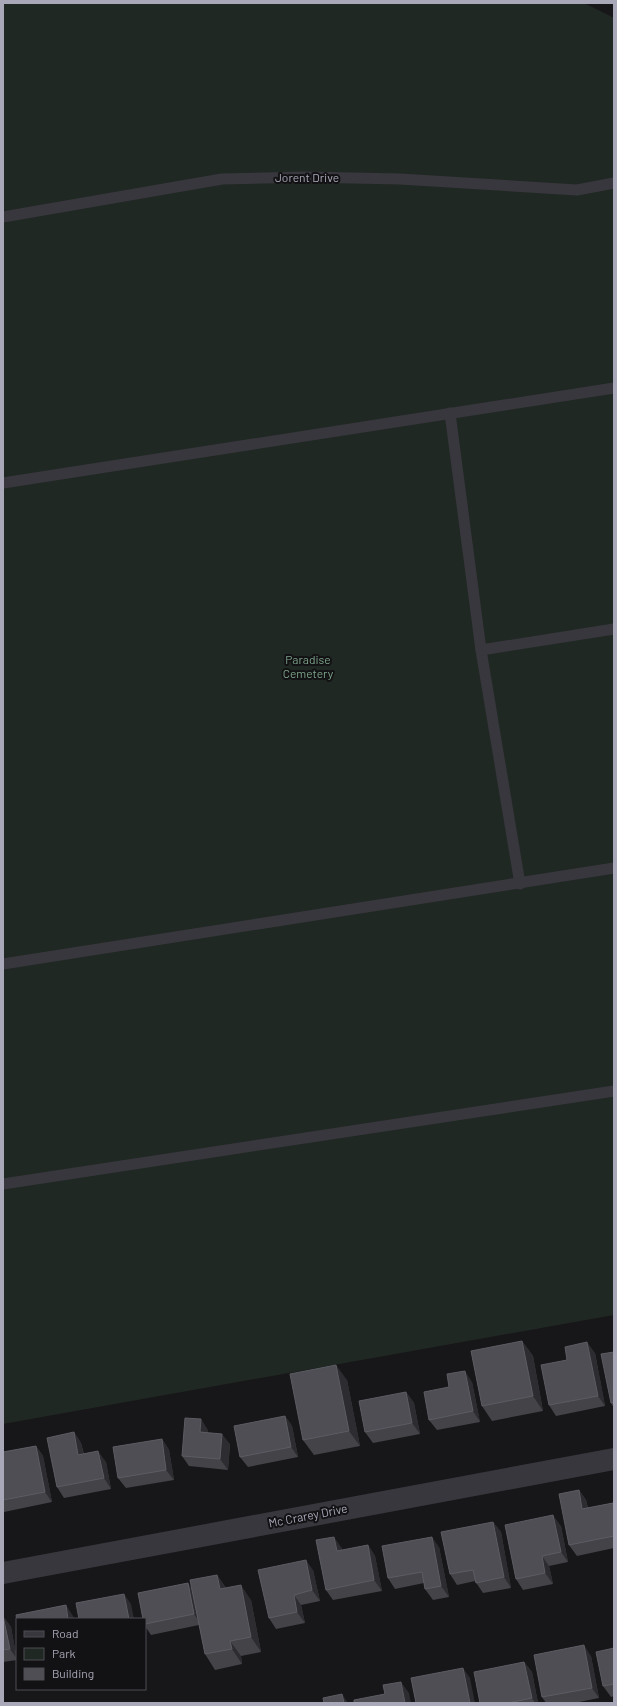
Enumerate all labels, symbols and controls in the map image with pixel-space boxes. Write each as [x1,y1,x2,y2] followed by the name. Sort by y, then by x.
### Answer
[275,170,339,184] street label: Jorent Drive
[283,652,334,680] park label: Paradise Cemetery
[267,1500,349,1530] street label: Mc Crarey Drive
[16,1618,146,1690] legend
[52,1626,79,1640] text: Road
[52,1646,76,1660] text: Park
[52,1666,94,1680] text: Building

